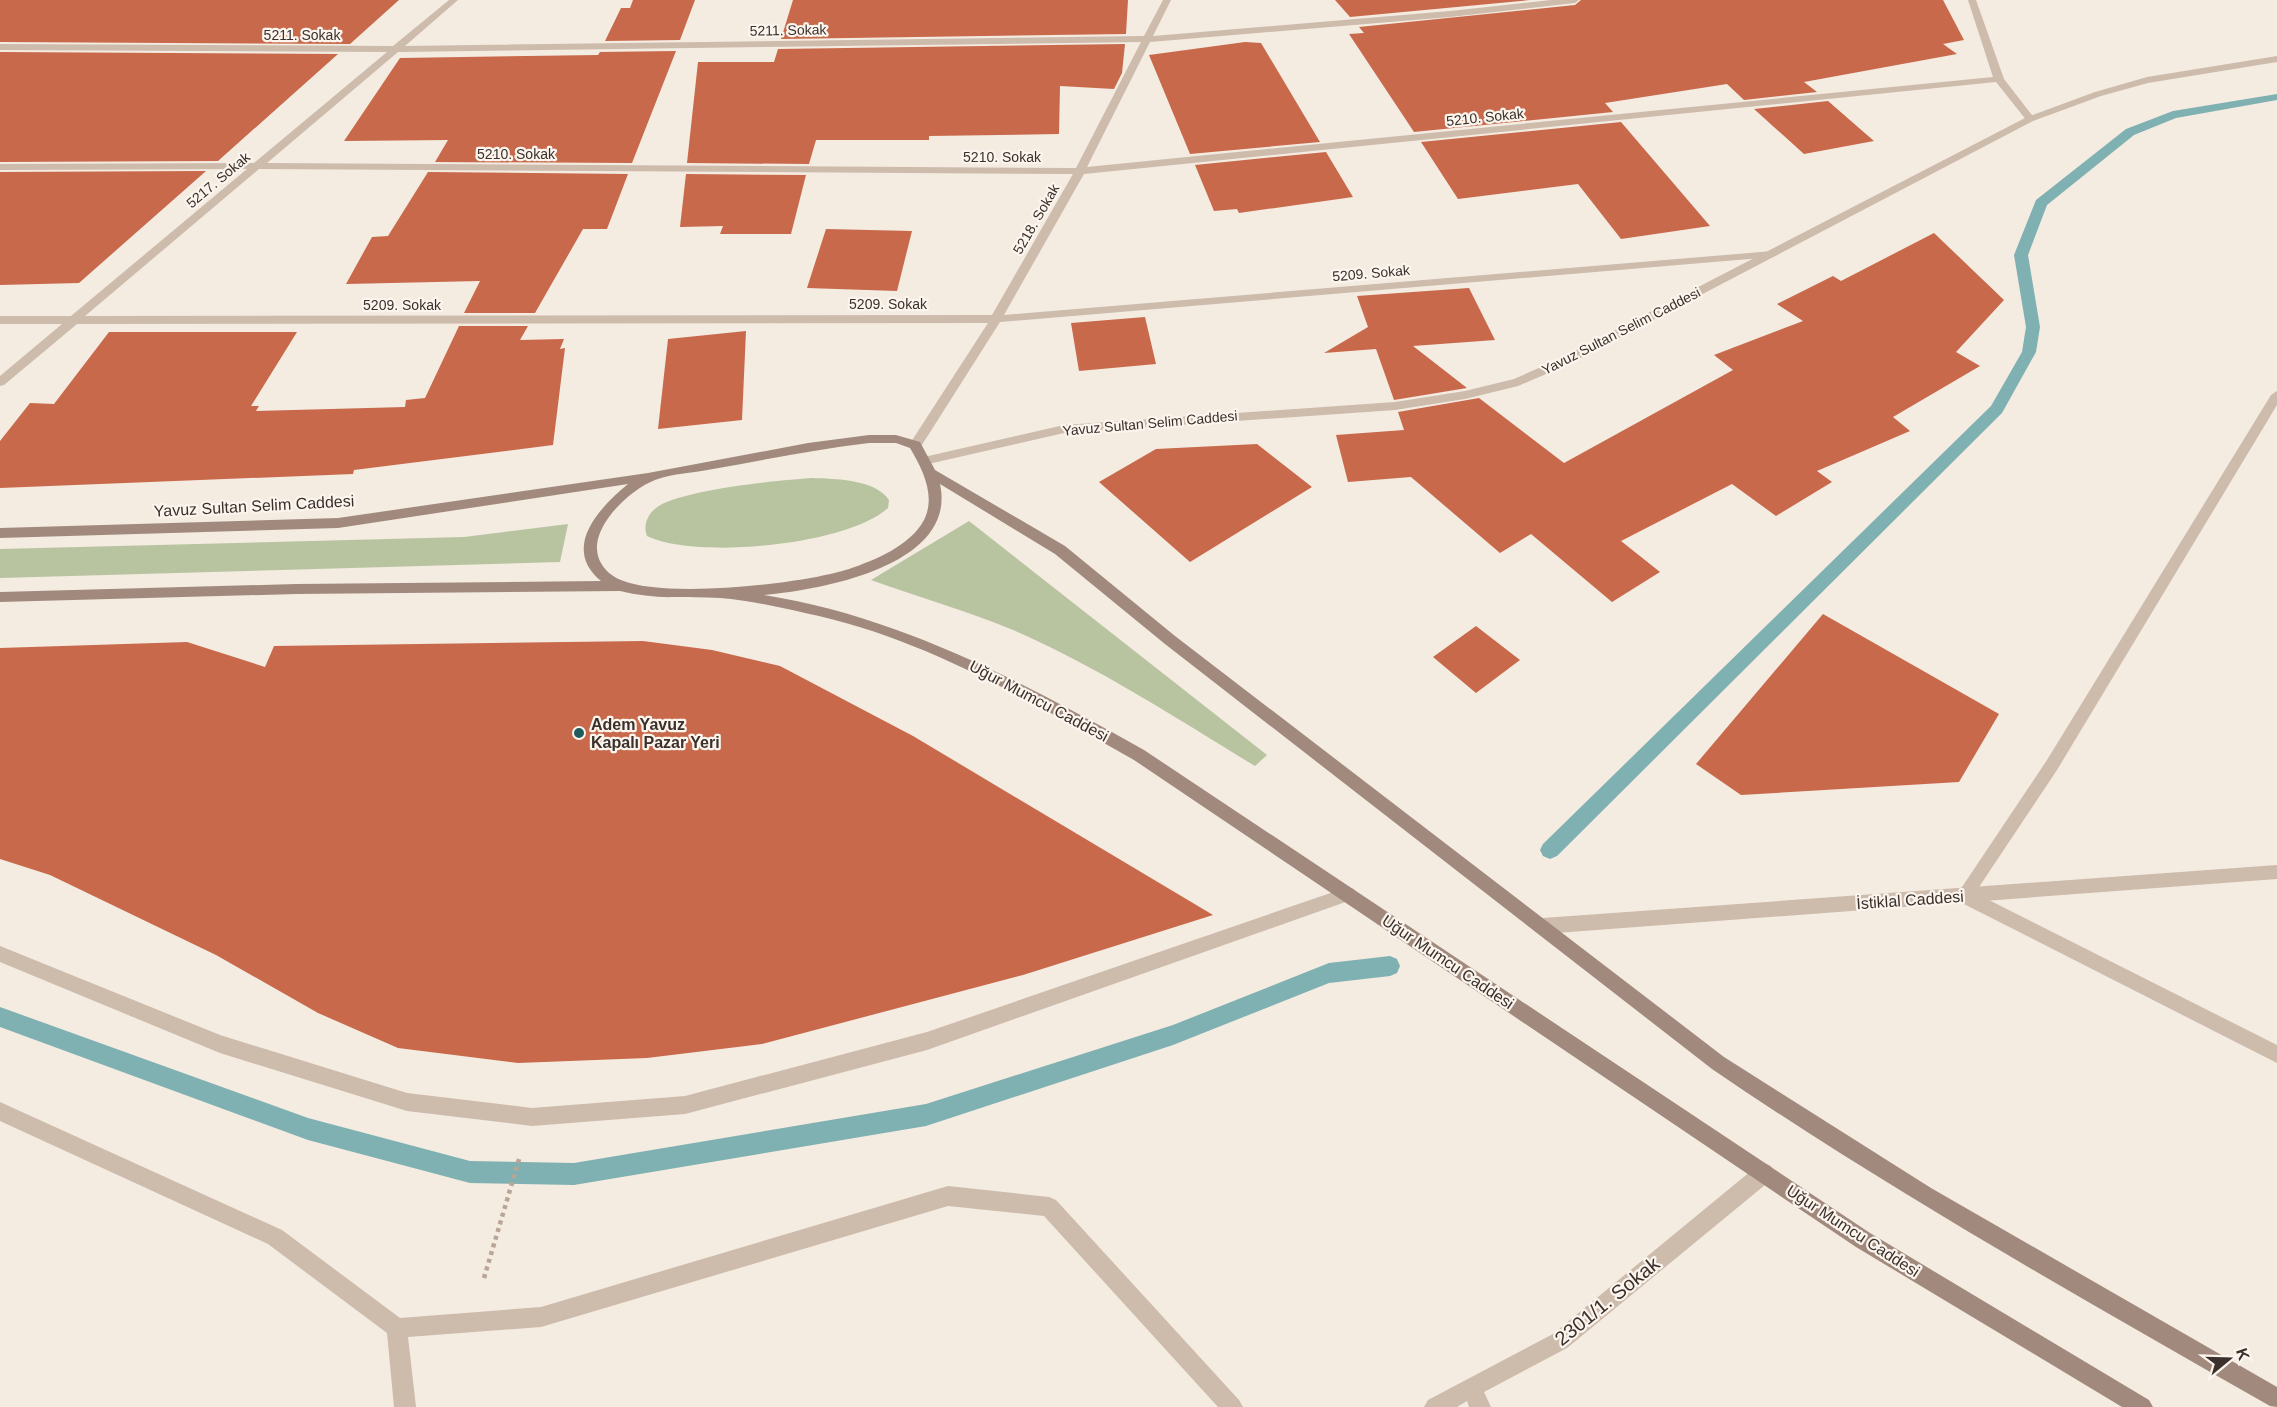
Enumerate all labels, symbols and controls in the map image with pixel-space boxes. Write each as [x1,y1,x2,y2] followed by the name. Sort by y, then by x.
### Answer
[749,21,828,39] street label: 5211. Sokak
[264,27,341,43] street label: 5211. Sokak
[1445,105,1526,129] street label: 5210. Sokak
[477,146,556,162] street label: 5210. Sokak
[183,148,254,211] street label: 5217. Sokak
[963,149,1042,165] street label: 5210. Sokak
[1010,180,1063,257] street label: 5218. Sokak
[1332,262,1411,284] street label: 5209. Sokak
[1539,284,1703,378] street label: Yavuz Sultan Selim Caddesi
[849,296,928,312] street label: 5209. Sokak
[363,297,442,313] street label: 5209. Sokak
[1062,407,1238,439] street label: Yavuz Sultan Selim Caddesi
[153,492,355,520] street label: Yavuz Sultan Selim Caddesi
[967,657,1111,745] street label: Uğur Mumcu Caddesi
[591,716,720,751] place label: Adem Yavuz Kapalı Pazar Yeri
[572,726,586,740] marker: Adem Yavuz Kapalı Pazar Yeri
[1856,887,1964,912] street label: İstiklal Caddesi
[1379,912,1517,1012] street label: Uğur Mumcu Caddesi
[1783,1182,1923,1280] street label: Uğur Mumcu Caddesi
[1550,1252,1664,1350] street label: 2301/1. Sokak
[2199,1329,2259,1389] north arrow
[2233,1346,2253,1363] text: K

